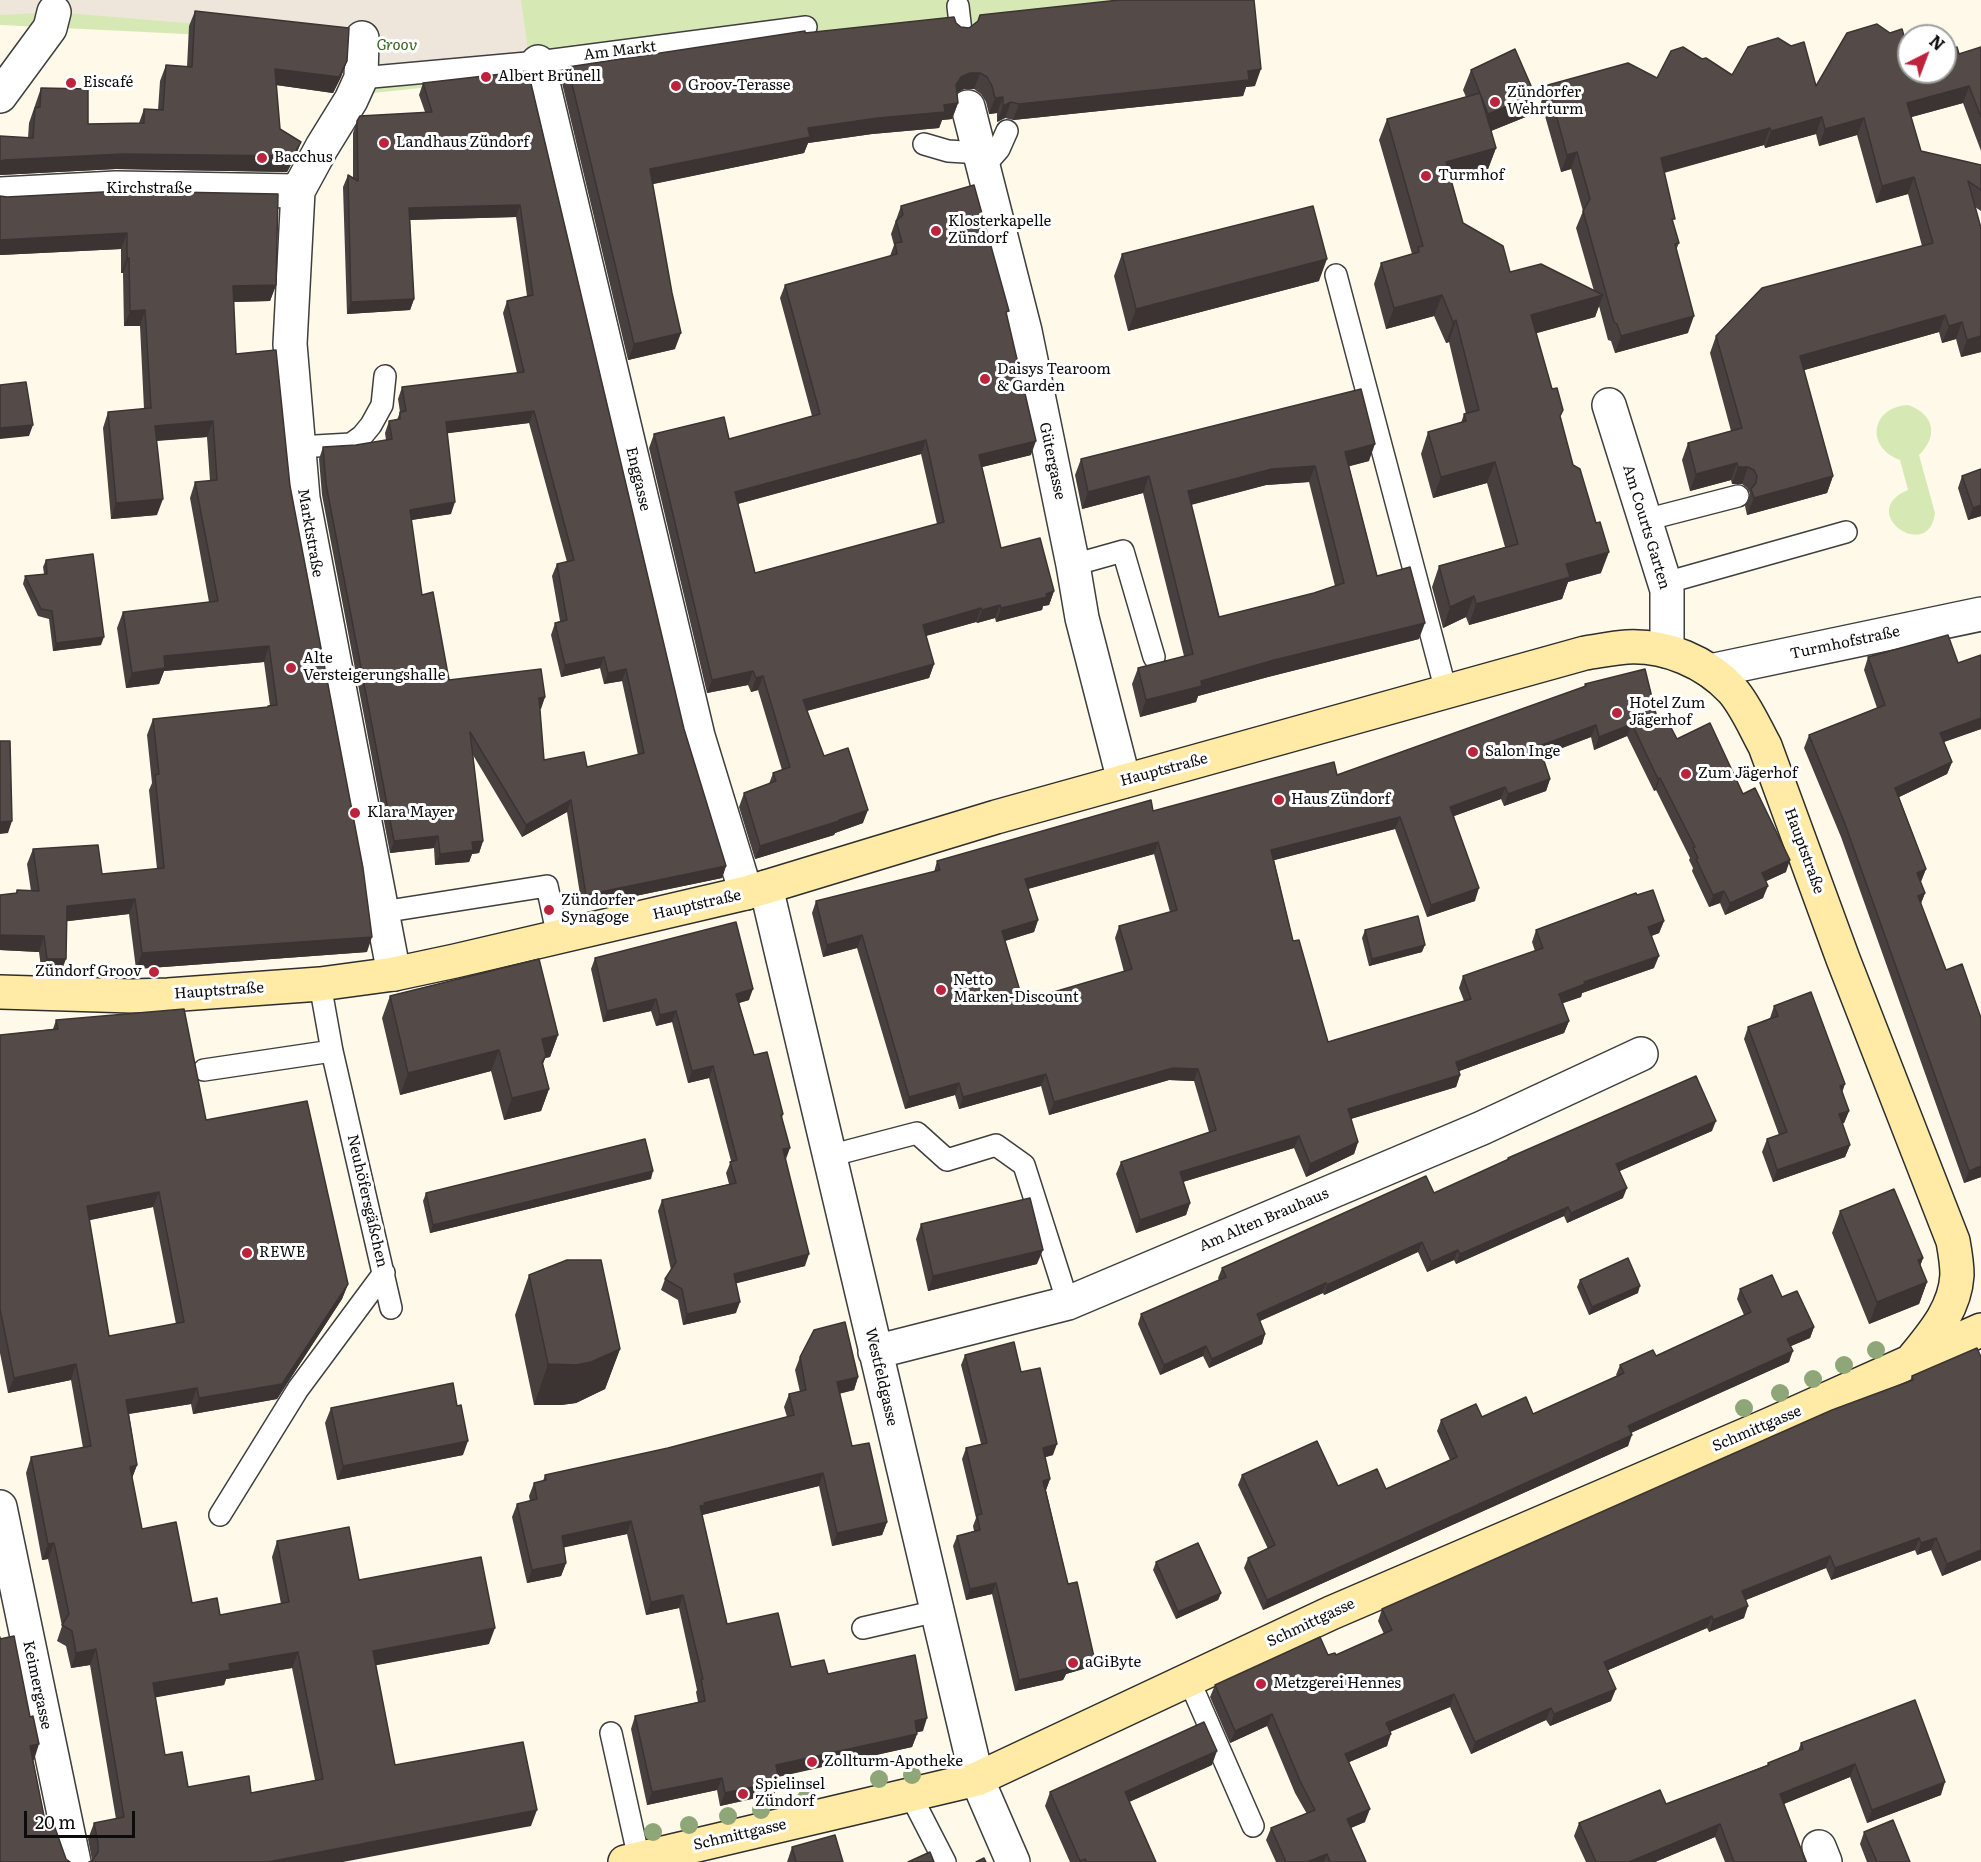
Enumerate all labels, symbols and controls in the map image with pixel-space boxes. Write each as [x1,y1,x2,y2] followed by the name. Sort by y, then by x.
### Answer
[1897,24,1957,84] north arrow
[1925,29,1951,56] text: N
[376,37,418,55] park label: Groov
[583,38,657,64] street label: Am Markt
[498,68,601,86] place label: Albert Brünell
[479,70,493,84] marker: Albert Brünell
[83,74,133,92] place label: Eiscafé
[64,76,78,90] marker: Eiscafé
[688,77,790,95] place label: Groov-Terasse
[669,79,683,93] marker: Groov-Terasse
[1507,84,1584,119] place label: Zündorfer Wehrturm
[1488,95,1502,109] marker: Zündorfer Wehrturm
[396,134,529,152] place label: Landhaus Zündorf
[377,136,391,150] marker: Landhaus Zündorf
[274,149,333,167] place label: Bacchus
[255,151,269,165] marker: Bacchus
[1438,167,1504,185] place label: Turmhof
[1419,169,1433,183] marker: Turmhof
[106,180,192,198] street label: Kirchstraße
[948,213,1051,248] place label: Klosterkapelle Zündorf
[929,224,943,238] marker: Klosterkapelle Zündorf
[997,361,1111,396] place label: Daisys Tearoom & Garden
[978,372,992,386] marker: Daisys Tearoom & Garden
[1035,421,1069,501] street label: Gütergasse
[622,445,654,513] street label: Enggasse
[1618,462,1674,592] street label: Am Courts Garten
[293,487,327,579] street label: Marktstraße
[1788,623,1902,663] street label: Turmhofstraße
[303,650,446,685] place label: Alte Versteigerungshalle
[284,661,298,675] marker: Alte Versteigerungshalle
[1629,695,1705,730] place label: Hotel Zum Jägerhof
[1610,706,1624,720] marker: Hotel Zum Jägerhof
[1485,743,1560,761] place label: Salon Inge
[1466,745,1480,759] marker: Salon Inge
[1118,750,1210,790] street label: Hauptstraße
[1698,765,1798,783] place label: Zum Jägerhof
[1679,767,1693,781] marker: Zum Jägerhof
[1291,791,1390,809] place label: Haus Zündorf
[1272,793,1286,807] marker: Haus Zündorf
[367,804,454,822] place label: Klara Mayer
[348,806,362,820] marker: Klara Mayer
[1780,806,1828,896] street label: Hauptstraße
[651,886,743,924] street label: Hauptstraße
[561,892,635,927] place label: Zündorfer Synagoge
[542,903,556,917] marker: Zündorfer Synagoge
[35,963,142,981] place label: Zündorf Groov
[147,965,161,979] marker: Zündorf Groov
[953,972,1079,1007] place label: Netto Marken-Discount
[173,979,265,1003] street label: Hauptstraße
[934,983,948,997] marker: Netto Marken-Discount
[343,1133,391,1269] street label: Neuhöfersgäßchen
[1197,1185,1331,1255] street label: Am Alten Brauhaus
[259,1244,305,1262] place label: REWE
[240,1246,254,1260] marker: REWE
[861,1326,901,1428] street label: Westfeldgasse
[1710,1402,1804,1456] street label: Schmittgasse
[1264,1595,1358,1651] street label: Schmittgasse
[19,1639,55,1731] street label: Keimergasse
[1085,1654,1141,1672] place label: aGiByte
[1066,1656,1080,1670] marker: aGiByte
[1273,1675,1401,1693] place label: Metzgerei Hennes
[1254,1677,1268,1691] marker: Metzgerei Hennes
[824,1753,963,1771] place label: Zollturm-Apotheke
[805,1755,819,1769] marker: Zollturm-Apotheke
[755,1776,825,1811] place label: Spielinsel Zündorf
[736,1787,750,1801] marker: Spielinsel Zündorf
[27,1799,138,1837] scale bar
[35,1808,76,1835] text: 20 m
[692,1816,788,1854] street label: Schmittgasse

